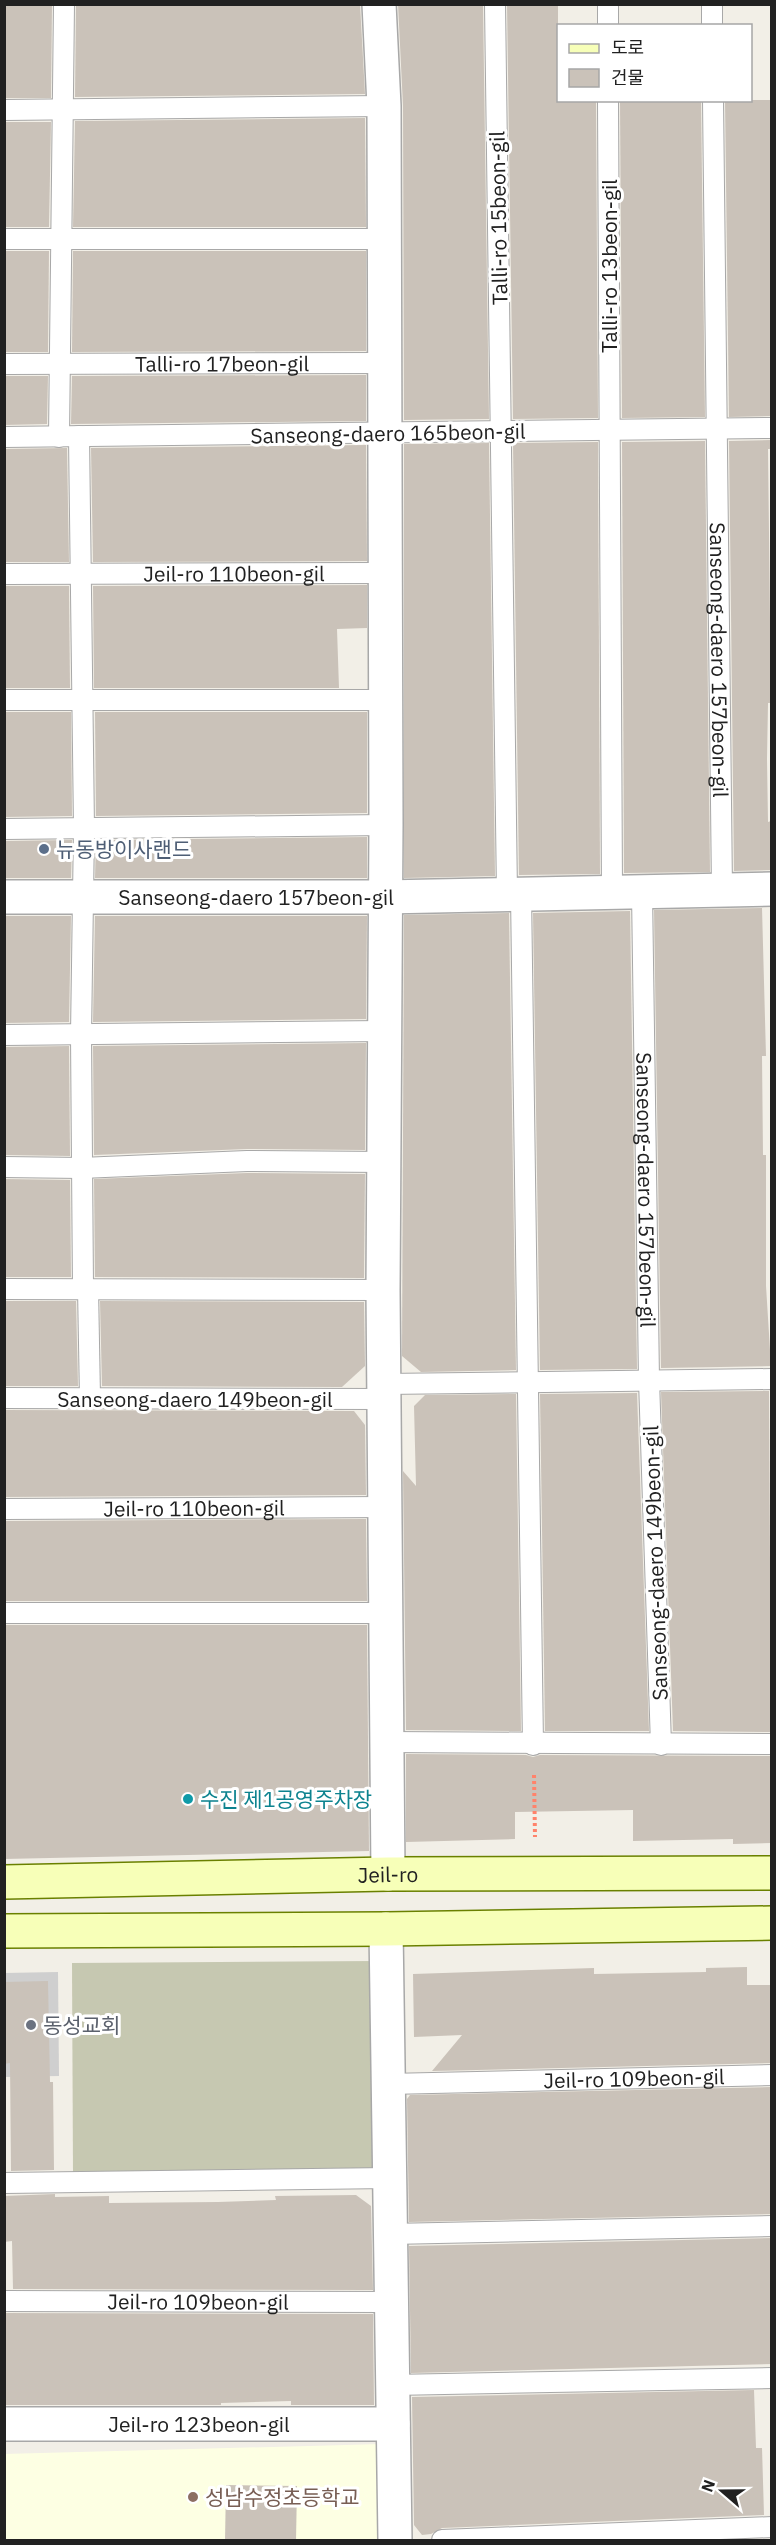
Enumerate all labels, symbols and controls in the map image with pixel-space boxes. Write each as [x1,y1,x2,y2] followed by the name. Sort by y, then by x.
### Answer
[557,24,752,102] legend
[611,36,644,59] text: 도로
[611,66,644,89] text: 건물
[482,130,514,305] street label: Talli-ro 15beon-gil
[595,179,623,353] street label: Talli-ro 13beon-gil
[135,349,309,378] street label: Talli-ro 17beon-gil
[250,417,526,449] street label: Sanseong-daero 165beon-gil
[704,522,735,798] street label: Sanseong-daero 157beon-gil
[143,559,325,588] street label: Jeil-ro 110beon-gil
[56,835,191,863] place label: 뉴동방이사랜드
[37,842,51,856] marker: 뉴동방이사랜드
[118,883,394,911] street label: Sanseong-daero 157beon-gil
[630,1052,662,1328] street label: Sanseong-daero 157beon-gil
[57,1385,333,1413] street label: Sanseong-daero 149beon-gil
[636,1425,674,1701] street label: Sanseong-daero 149beon-gil
[103,1494,285,1522] street label: Jeil-ro 110beon-gil
[200,1785,372,1813] place label: 수진 제1공영주차장
[181,1792,195,1806] marker: 수진 제1공영주차장
[357,1860,418,1889] street label: Jeil-ro
[43,2011,120,2039] place label: 동성교회
[24,2018,38,2032] marker: 동성교회
[543,2062,725,2094] street label: Jeil-ro 109beon-gil
[107,2287,289,2316] street label: Jeil-ro 109beon-gil
[108,2410,290,2438] street label: Jeil-ro 123beon-gil
[692,2461,752,2521] north arrow
[697,2477,719,2495] text: N
[205,2483,360,2511] place label: 성남수정초등학교
[186,2490,200,2504] marker: 성남수정초등학교

